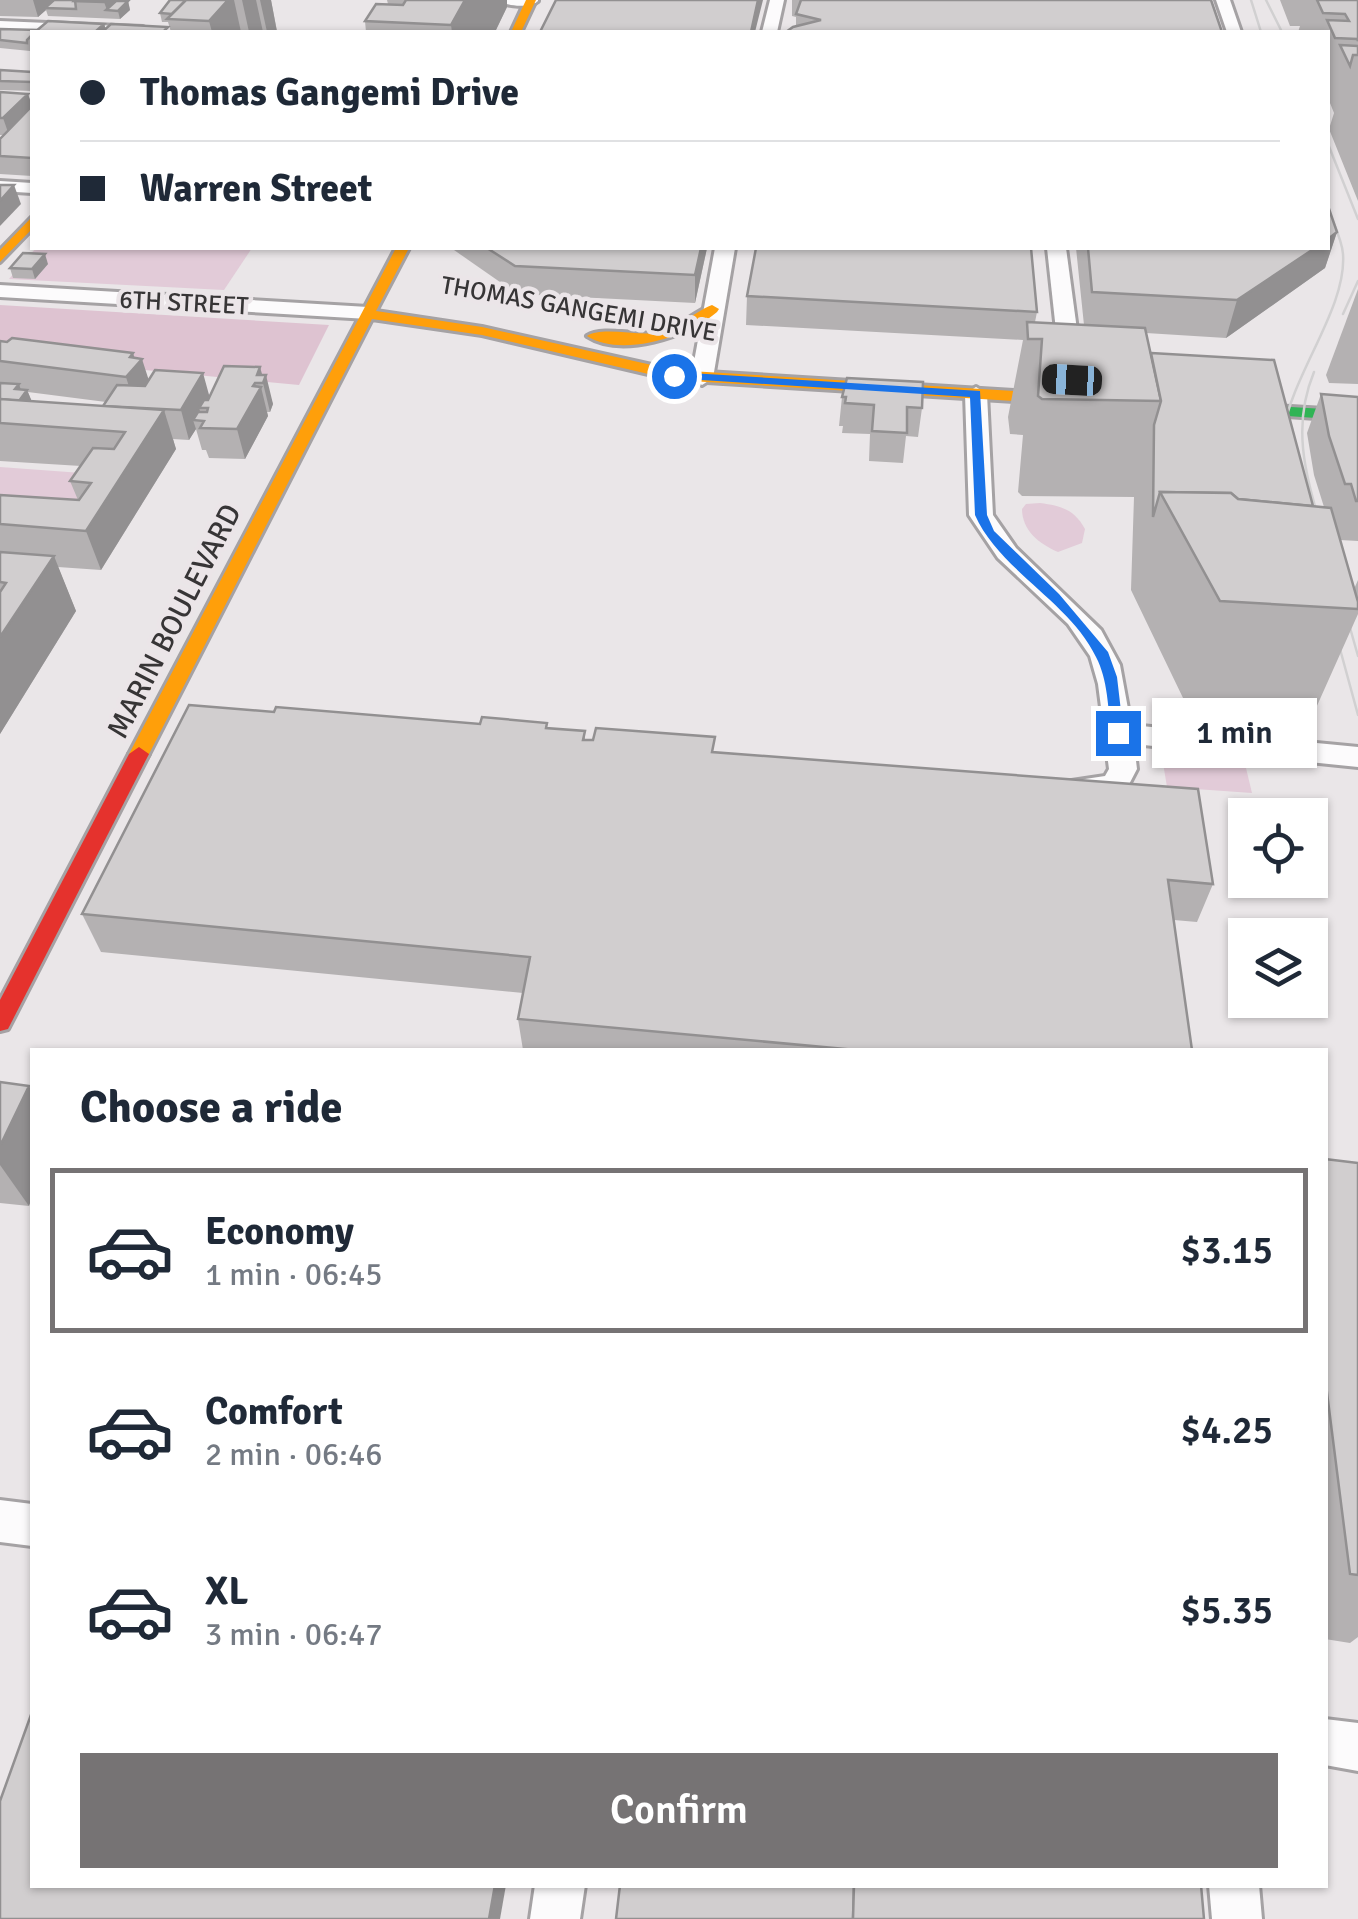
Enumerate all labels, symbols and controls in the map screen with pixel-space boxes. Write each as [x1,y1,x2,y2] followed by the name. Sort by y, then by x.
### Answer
[140,69,519,116] text: Thomas Gangemi Drive
[140,165,372,212] text: Warren Street
[439,269,719,348] street label: THOMAS GANGEMI DRIVE
[119,284,250,321] street label: 6TH STREET
[652,354,697,399] route start
[1041,363,1103,397] car
[99,498,249,745] street label: MARIN BOULEVARD
[1153,698,1318,768] callout: 1 min
[1096,711,1141,756] route end
[1196,713,1273,752] text: 1 min
[1228,798,1328,1018] map controls
[1228,798,1328,898] button: locate
[1228,918,1328,1018] button: layers
[80,1080,343,1135] text: Choose a ride
[85,1206,175,1296] icon: car
[205,1208,354,1255] text: Economy
[1180,1227,1273,1274] text: $3.15
[205,1255,383,1294] text: 1 min · 06:45
[85,1386,175,1476] icon: car
[205,1388,343,1435] text: Comfort
[1180,1407,1273,1454] text: $4.25
[205,1435,383,1474] text: 2 min · 06:46
[85,1566,175,1656] icon: car
[205,1568,248,1615] text: XL
[1180,1587,1273,1634] text: $5.35
[205,1615,383,1654] text: 3 min · 06:47
[80,1753,1278,1868] button: Confirm

